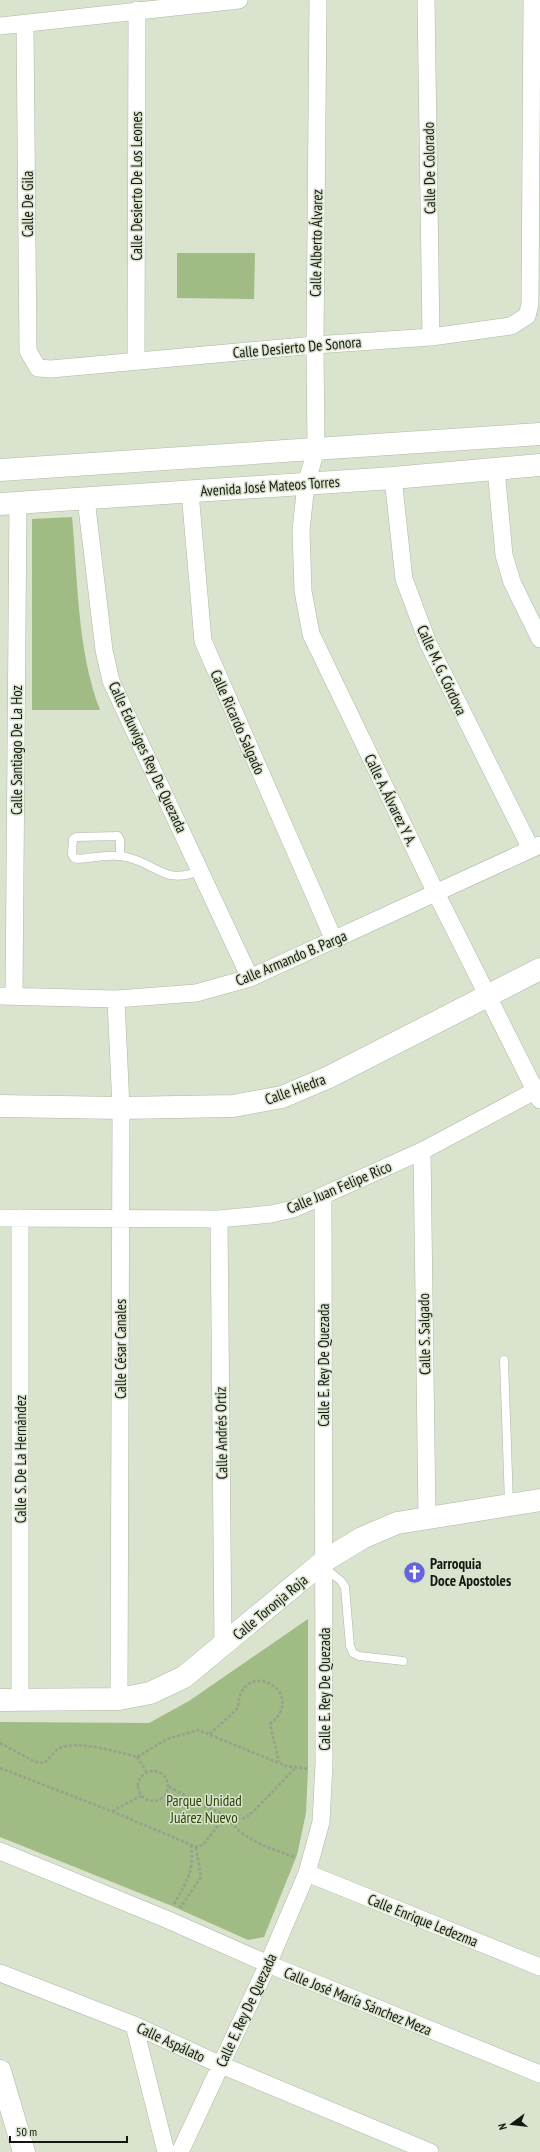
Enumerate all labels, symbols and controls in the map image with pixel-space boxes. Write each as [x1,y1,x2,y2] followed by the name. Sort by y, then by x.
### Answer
[127,111,146,261] street label: Calle Desierto De Los Leones
[419,122,439,214] street label: Calle De Colorado
[18,171,37,237] street label: Calle De Gila
[306,189,326,297] street label: Calle Alberto Álvarez
[232,332,362,362] street label: Calle Desierto De Sonora
[200,472,340,500] street label: Avenida José Mateos Torres
[413,622,471,718] street label: Calle M. G. Córdova
[206,667,270,777] street label: Calle Ricardo Salgado
[105,678,191,836] street label: Calle Eduwiges Rey De Quezada
[7,685,26,815] street label: Calle Santiago De La Hoz
[360,751,422,850] street label: Calle A. Álvarez Y A.
[232,926,350,990] street label: Calle Armando B. Parga
[262,1069,328,1109] street label: Calle Hiedra
[284,1156,394,1218] street label: Calle Juan Felipe Rico
[414,1293,434,1375] street label: Calle S. Salgado
[111,1299,130,1399] street label: Calle César Canales
[314,1303,333,1427] street label: Calle E. Rey De Quezada
[211,1386,231,1480] street label: Calle Andrés Ortiz
[11,1395,30,1523] street label: Calle S. De La Hernández
[430,1554,511,1590] place label: Parroquia Doce Apostoles
[401,1559,427,1585] church icon: Parroquia Doce Apostoles
[229,1570,311,1644] street label: Calle Toronja Roja
[315,1627,334,1751] street label: Calle E. Rey De Quezada
[166,1791,242,1827] park label: Parque Unidad Juárez Nuevo
[365,1889,481,1951] street label: Calle Enrique Ledezma
[211,1950,281,2070] street label: Calle E. Rey De Quezada
[281,1963,435,2039] street label: Calle José María Sánchez Meza
[134,2018,208,2066] street label: Calle Aspálato
[492,2104,532,2144] north arrow
[10,2118,127,2144] scale bar
[495,2122,510,2131] text: N
[16,2124,37,2139] text: 50 m

